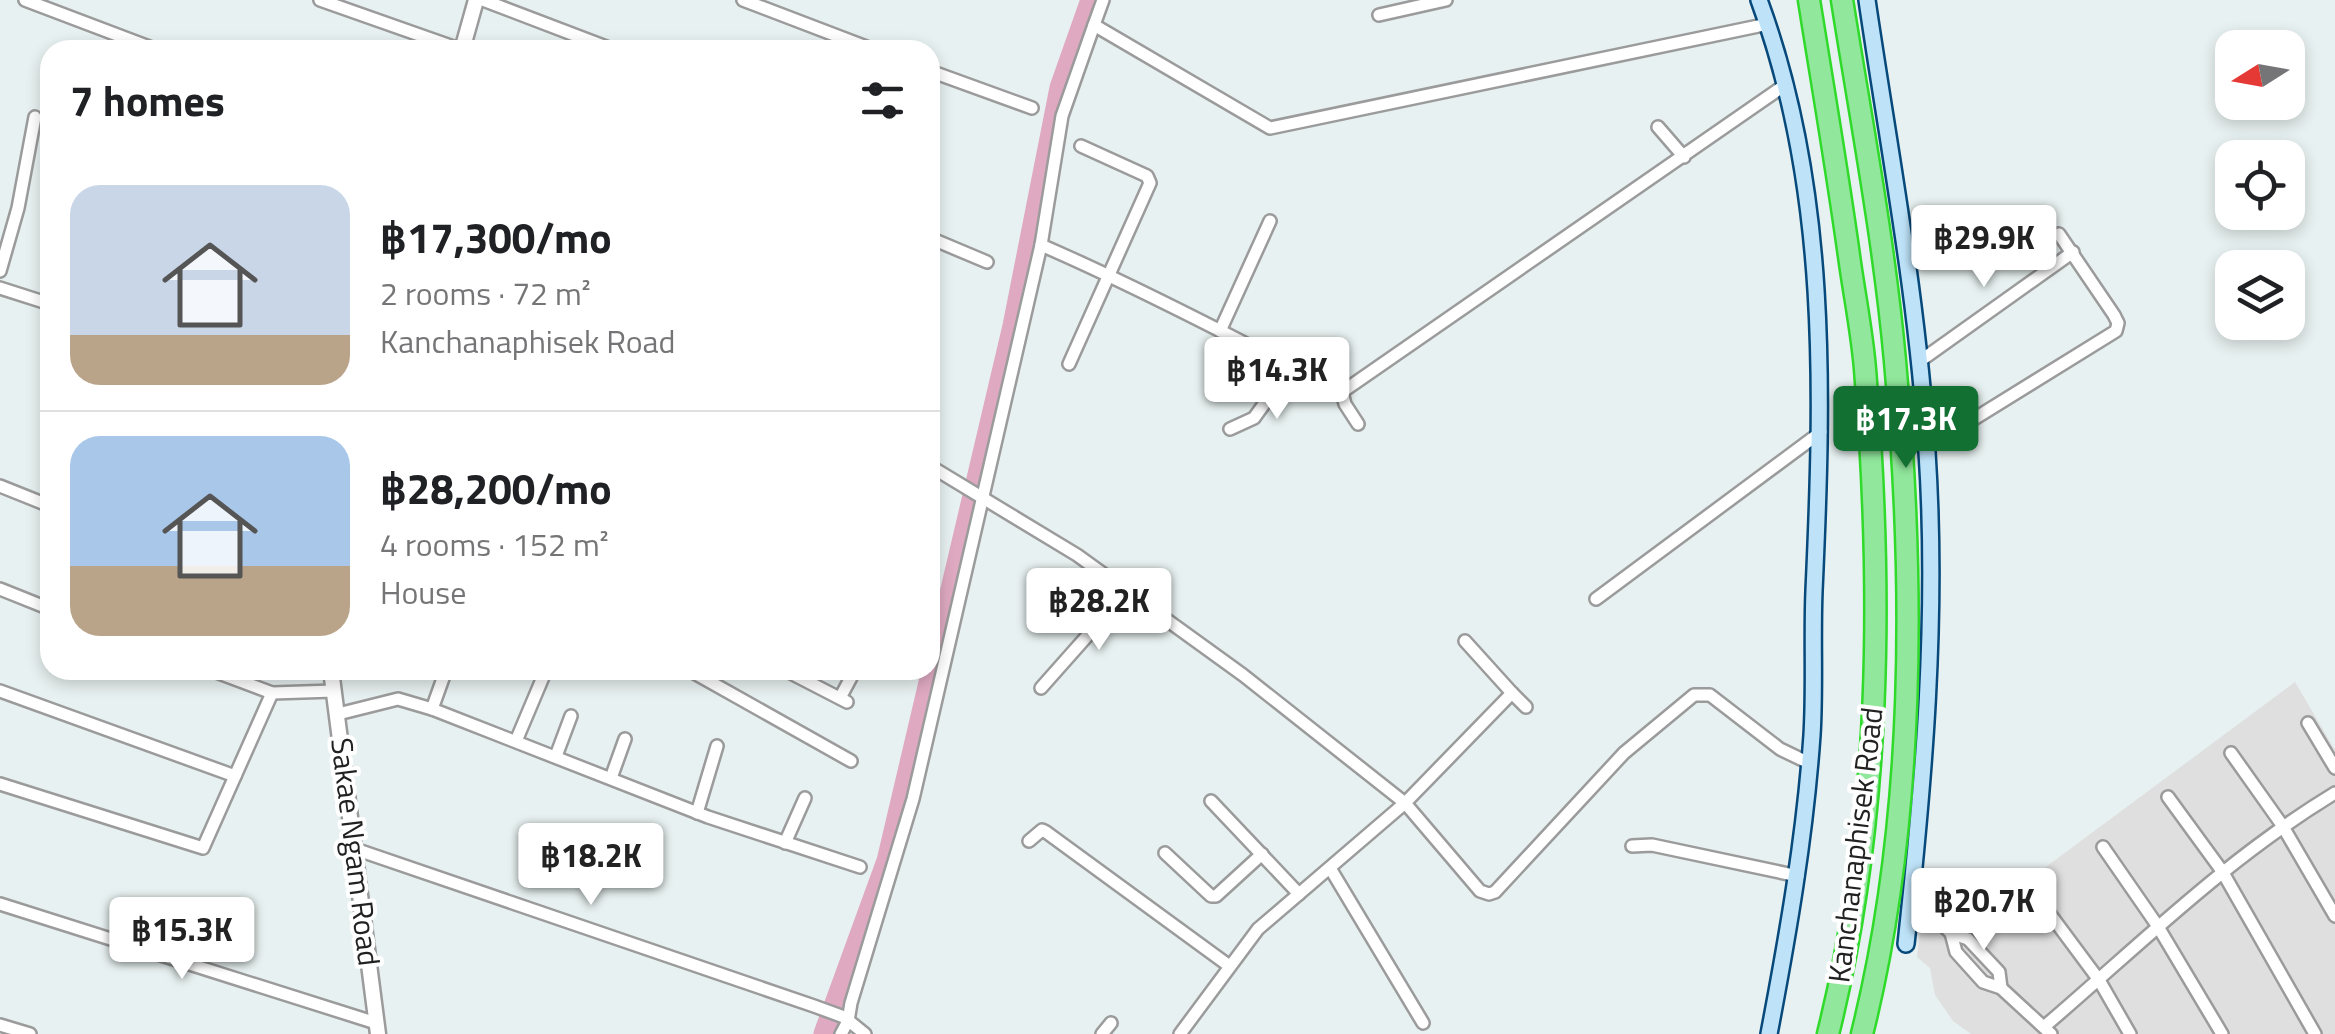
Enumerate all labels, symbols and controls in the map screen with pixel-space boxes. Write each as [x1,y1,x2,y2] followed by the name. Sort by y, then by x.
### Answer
[2215,30,2305,120] north arrow
[2215,30,2305,340] map controls
[70,68,225,132] text: 7 homes
[855,73,910,128] icon: filters
[2215,140,2305,230] button: locate
[380,205,612,269] text: ฿17,300/mo
[1903,205,2065,290] pin: ฿29.9K
[1933,213,2035,261] text: ฿29.9K
[150,225,270,345] icon: home
[2215,250,2305,340] button: layers
[380,269,591,317] text: 2 rooms · 72 m²
[380,317,676,365] text: Kanchanaphisek Road
[1196,337,1358,422] pin: ฿14.3K
[1226,345,1328,393] text: ฿14.3K
[1825,386,1987,471] pin: ฿17.3K
[1855,394,1957,442] text: ฿17.3K
[380,456,612,520] text: ฿28,200/mo
[150,476,270,596] icon: home
[380,520,609,568] text: 4 rooms · 152 m²
[380,568,466,616] text: House
[1018,568,1180,653] pin: ฿28.2K
[1048,576,1150,624] text: ฿28.2K
[1815,705,1895,985] street label: Kanchanaphisek Road
[319,735,393,969] street label: Sakae Ngam Road
[510,823,672,908] pin: ฿18.2K
[540,831,642,879] text: ฿18.2K
[1903,868,2065,953] pin: ฿20.7K
[1933,876,2035,924] text: ฿20.7K
[101,897,263,982] pin: ฿15.3K
[131,905,233,953] text: ฿15.3K

